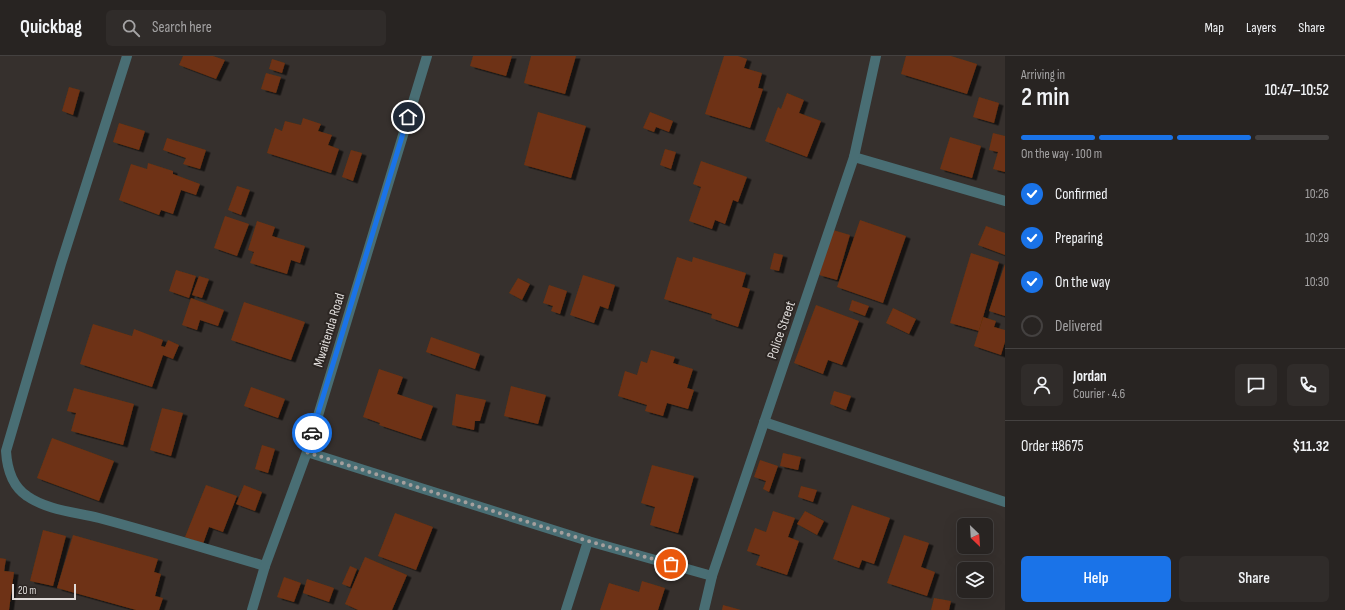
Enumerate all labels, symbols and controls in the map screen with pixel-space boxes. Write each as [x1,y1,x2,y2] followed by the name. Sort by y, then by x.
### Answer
[106,10,386,46] search box
[20,16,82,39] text: Quickbag
[120,17,142,39] icon: search
[152,18,212,37] text: Search here
[1204,19,1224,36] text: Map
[1246,19,1276,36] text: Layers
[1298,19,1325,36] text: Share
[1021,67,1065,83] text: Arriving in
[1265,81,1329,100] text: 10:47–10:52
[1021,82,1070,113] text: 2 min
[391,100,425,134] pin
[397,106,419,128] icon: home
[1021,146,1102,162] text: On the way · 100 m
[1021,183,1043,205] icon: check
[1055,185,1108,204] text: Confirmed
[1305,186,1329,202] text: 10:26
[1021,227,1043,249] icon: check
[1055,229,1103,248] text: Preparing
[1305,230,1329,246] text: 10:29
[1021,271,1043,293] icon: check
[1055,273,1110,292] text: On the way
[1305,274,1329,290] text: 10:30
[310,291,348,369] street label: Mwaitenda Road
[763,299,799,361] street label: Police Street
[1055,317,1102,336] text: Delivered
[1021,364,1063,406] button: person
[1235,364,1277,406] button: chat
[1287,364,1329,406] button: phone
[1073,367,1107,386] text: Jordan
[1073,386,1125,402] text: Courier · 4.6
[292,413,332,453] courier
[301,422,323,444] icon: car
[1021,437,1083,456] text: Order #8675
[1292,437,1329,456] text: $11.32
[957,518,993,554] north arrow
[957,518,993,598] map controls
[654,547,688,581] pin
[660,553,682,575] icon: bag
[1021,556,1171,602] button: Help
[1179,556,1329,602] button: Share
[957,562,993,598] button: layers
[12,582,76,601] scale bar
[18,584,36,597] text: 20 m

